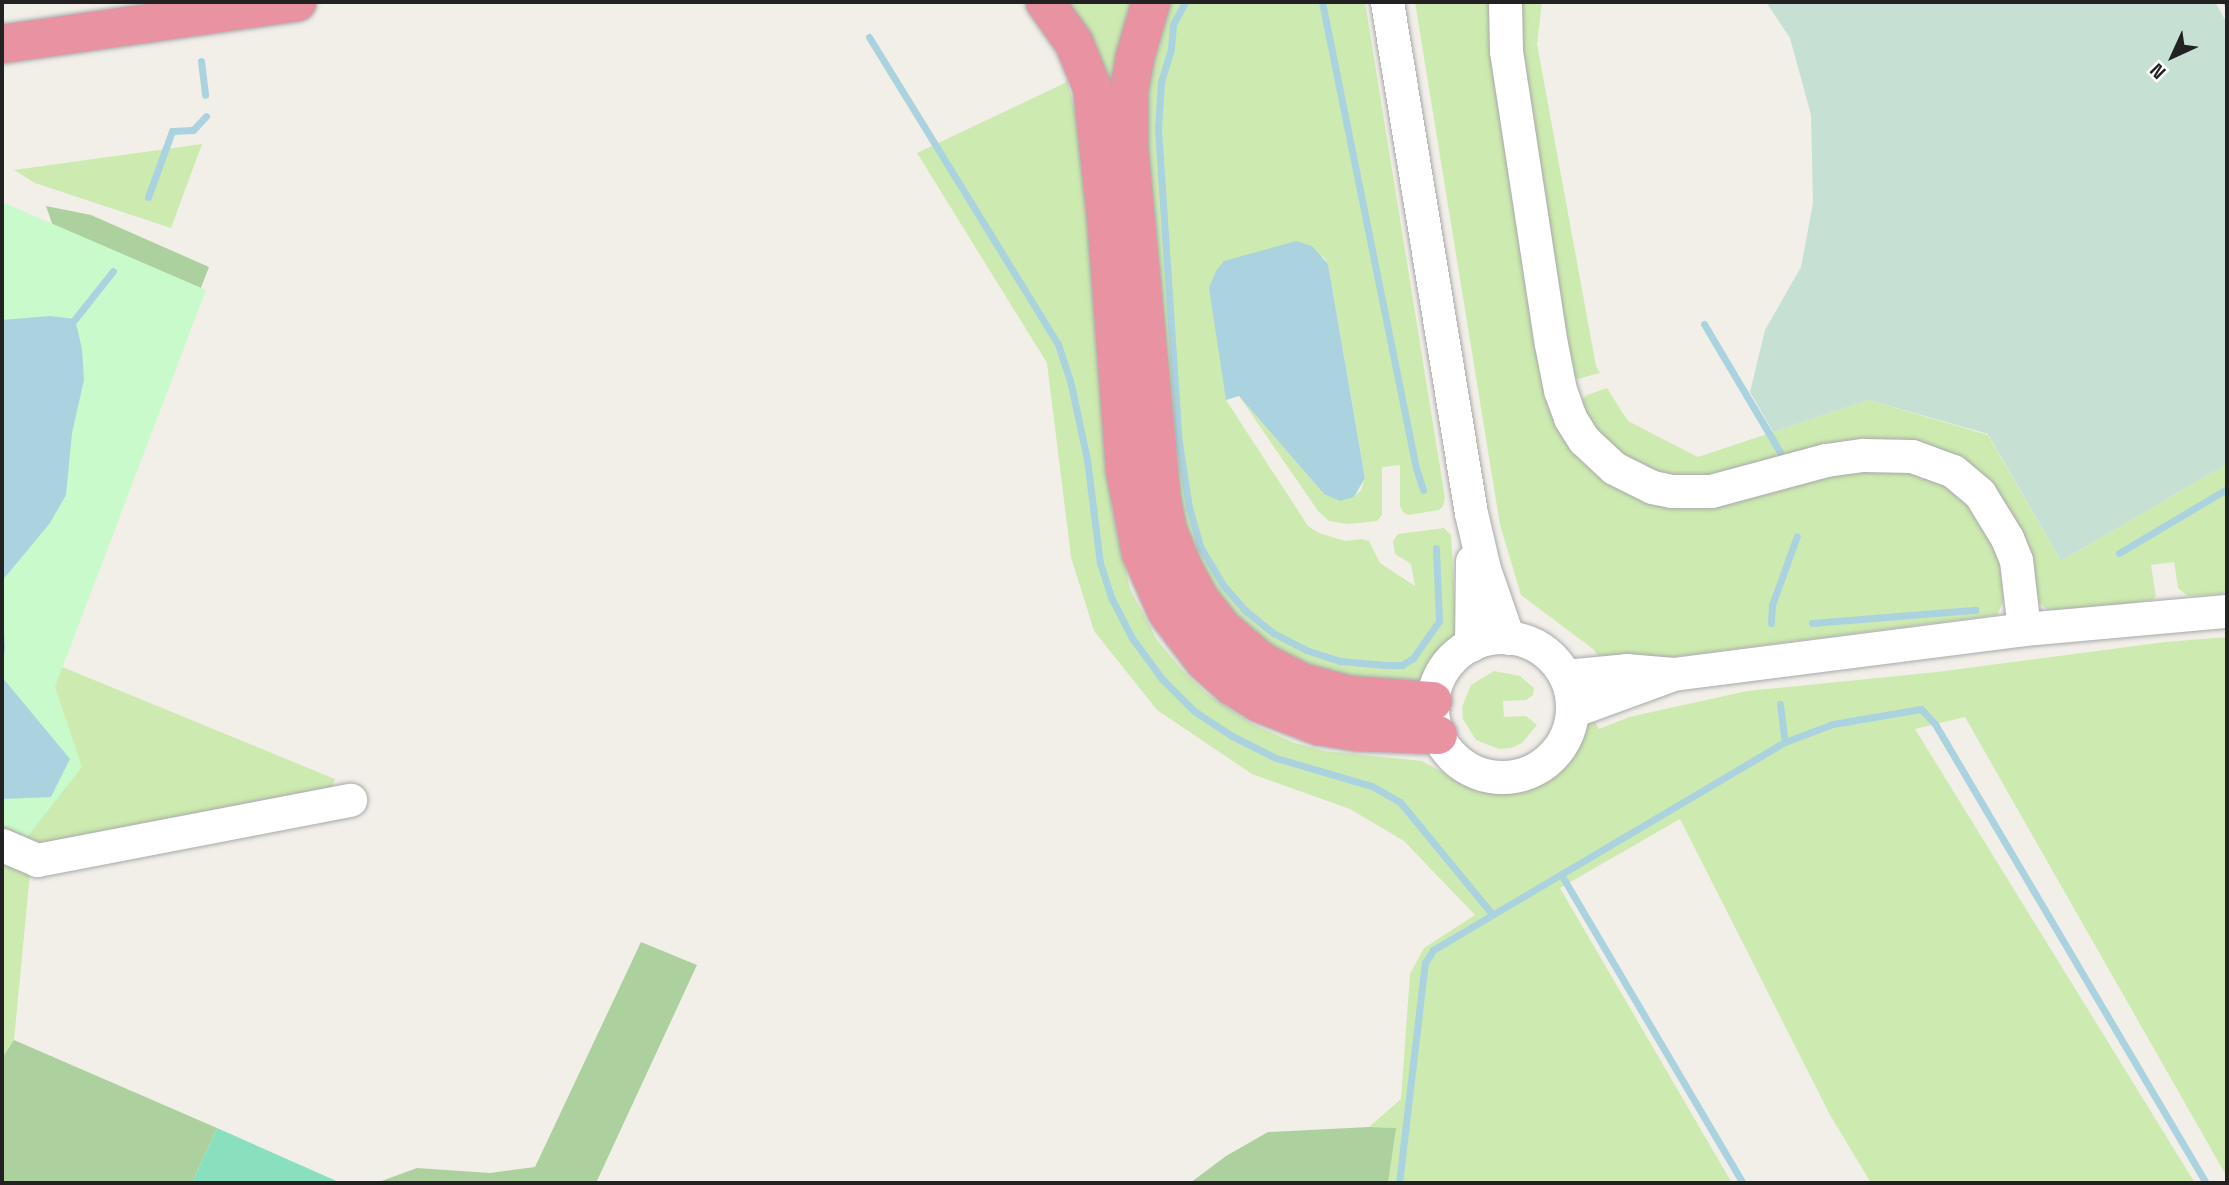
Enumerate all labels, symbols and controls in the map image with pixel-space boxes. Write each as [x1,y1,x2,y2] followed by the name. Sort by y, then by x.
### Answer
[2138,21,2208,91] north arrow
[2144,58,2171,85] text: N

